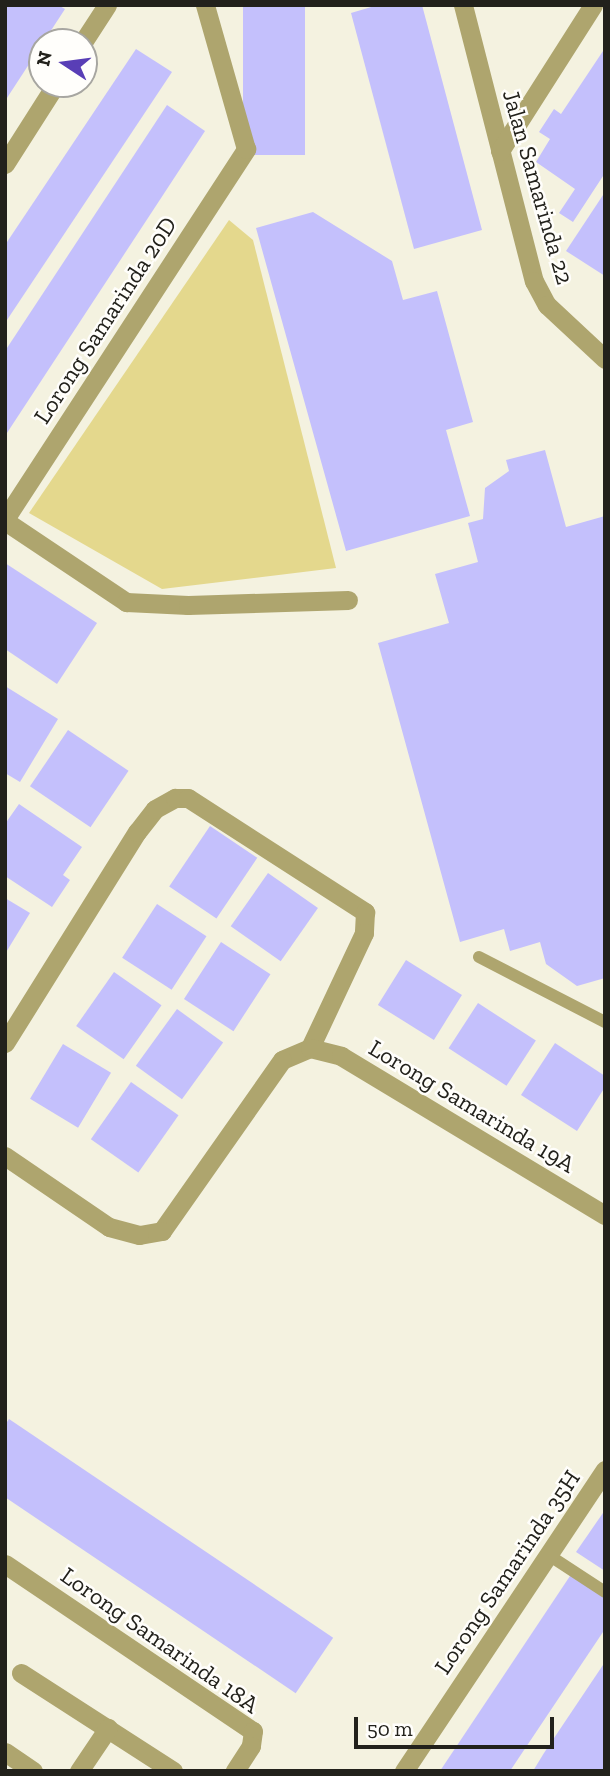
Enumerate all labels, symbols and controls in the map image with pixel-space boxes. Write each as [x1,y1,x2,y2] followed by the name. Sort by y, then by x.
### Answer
[28,28,98,98] north arrow
[31,49,57,68] text: N
[496,86,580,288] street label: Jalan Samarinda 22
[27,211,183,429] street label: Lorong Samarinda 20D
[364,1033,580,1179] street label: Lorong Samarinda 19A
[428,1465,586,1679] street label: Lorong Samarinda 35H
[55,1561,265,1719] street label: Lorong Samarinda 18A
[358,1702,558,1746] scale bar
[367,1716,413,1741] text: 50 m

